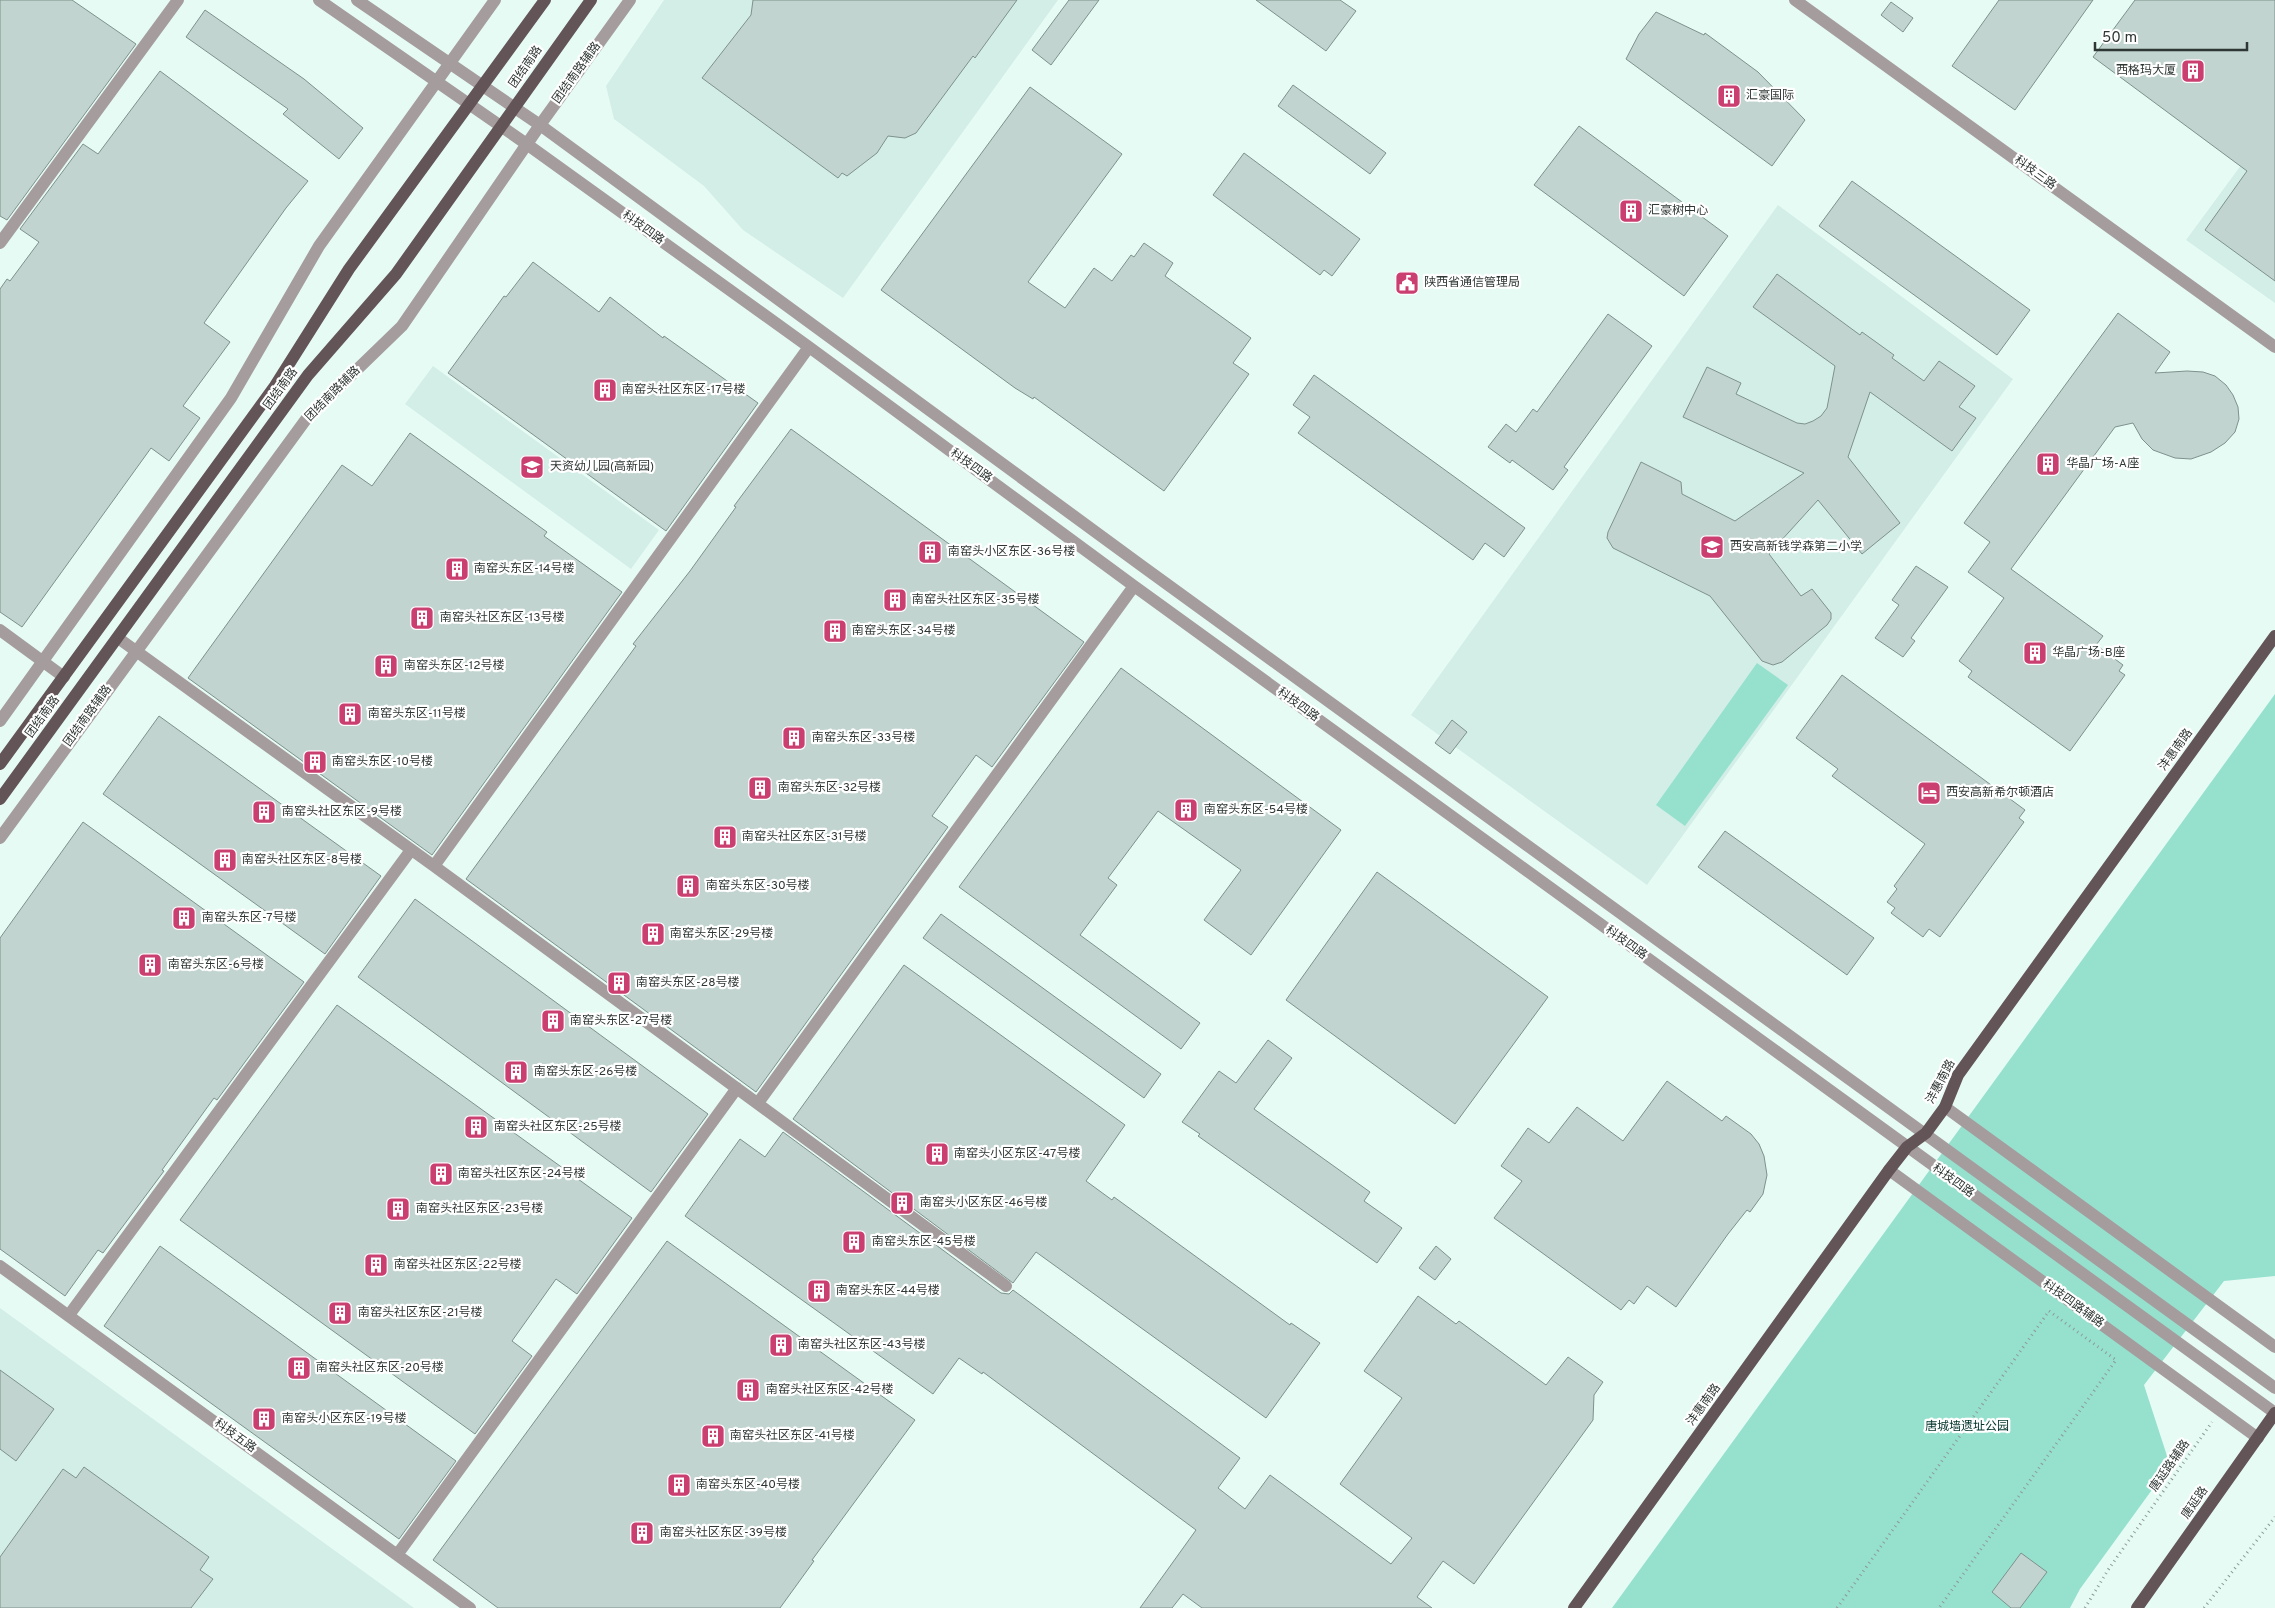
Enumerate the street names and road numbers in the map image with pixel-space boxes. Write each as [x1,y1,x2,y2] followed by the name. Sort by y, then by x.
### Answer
[549,39,605,107] street label: 团结南路辅路
[506,43,546,91] street label: 团结南路
[2011,152,2059,194] street label: 科技三路
[619,207,667,249] street label: 科技四路
[302,363,364,425] street label: 团结南路辅路
[260,365,302,413] street label: 团结南路
[947,445,995,487] street label: 科技四路
[60,682,116,750] street label: 团结南路辅路
[1274,684,1322,726] street label: 科技四路
[22,693,64,741] street label: 团结南路
[2155,726,2197,774] street label: 沣惠南路
[1602,922,1650,964] street label: 科技四路
[1923,1057,1959,1107] street label: 沣惠南路
[1929,1160,1977,1202] street label: 科技四路
[2039,1276,2107,1332] street label: 科技四路辅路
[1683,1381,1725,1429] street label: 沣惠南路
[211,1415,259,1457] street label: 科技五路
[2146,1437,2194,1495] street label: 唐延路辅路
[2178,1484,2212,1522] street label: 唐延路

